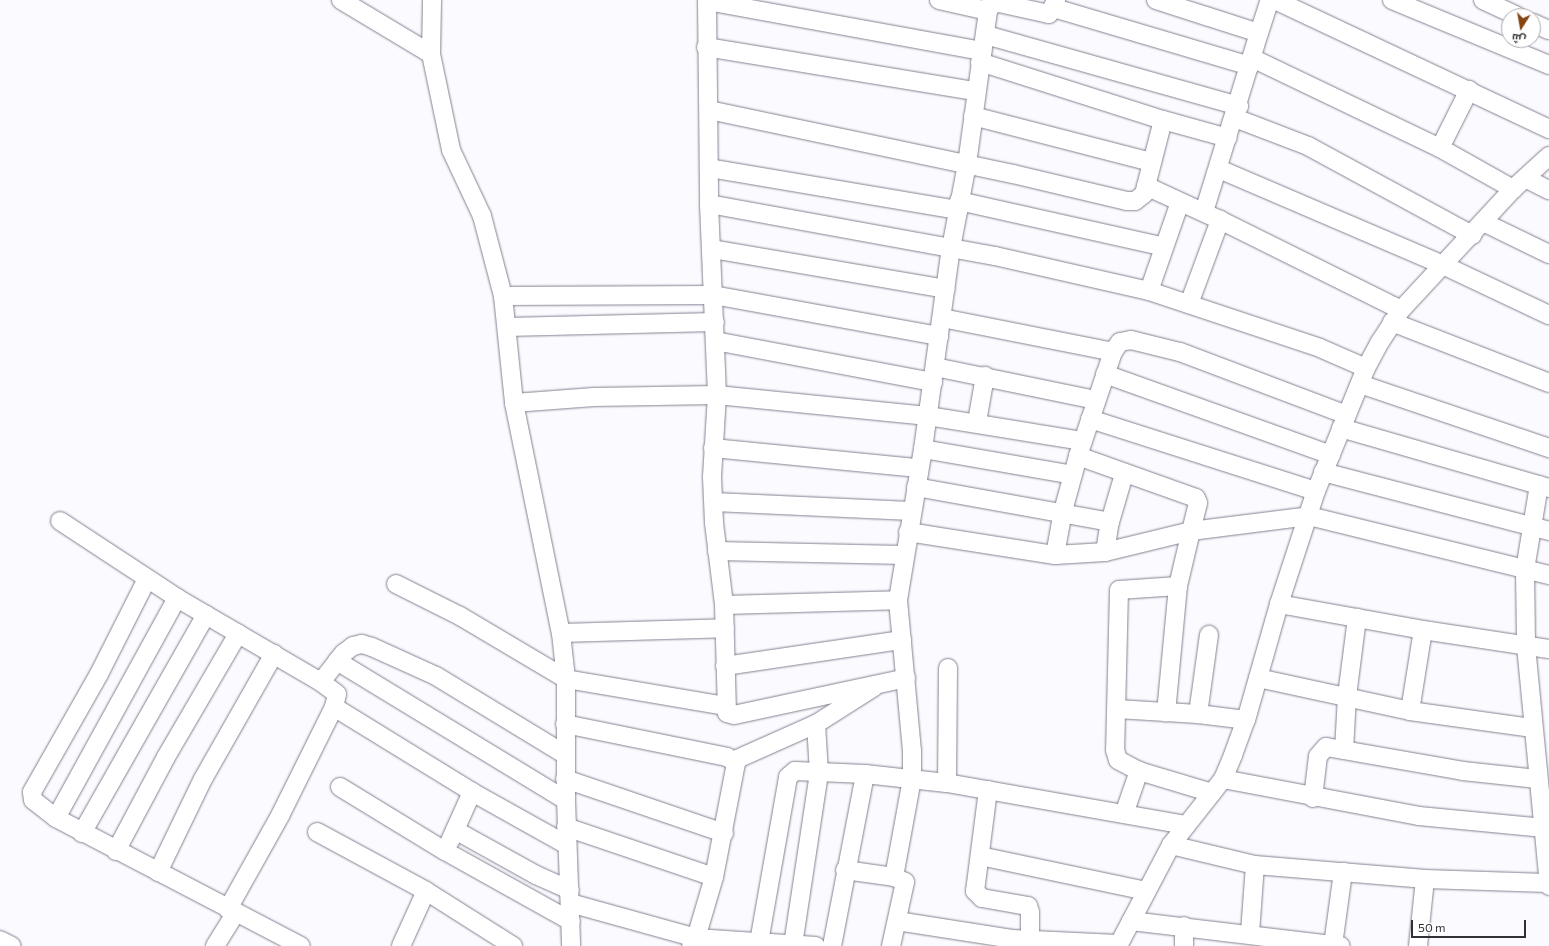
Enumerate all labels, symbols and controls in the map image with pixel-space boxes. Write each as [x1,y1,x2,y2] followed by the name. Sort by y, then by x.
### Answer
[1501,8,1541,48] north arrow
[1511,32,1527,47] text: ش
[1413,912,1528,938] scale bar
[1418,920,1446,934] text: 50 m

